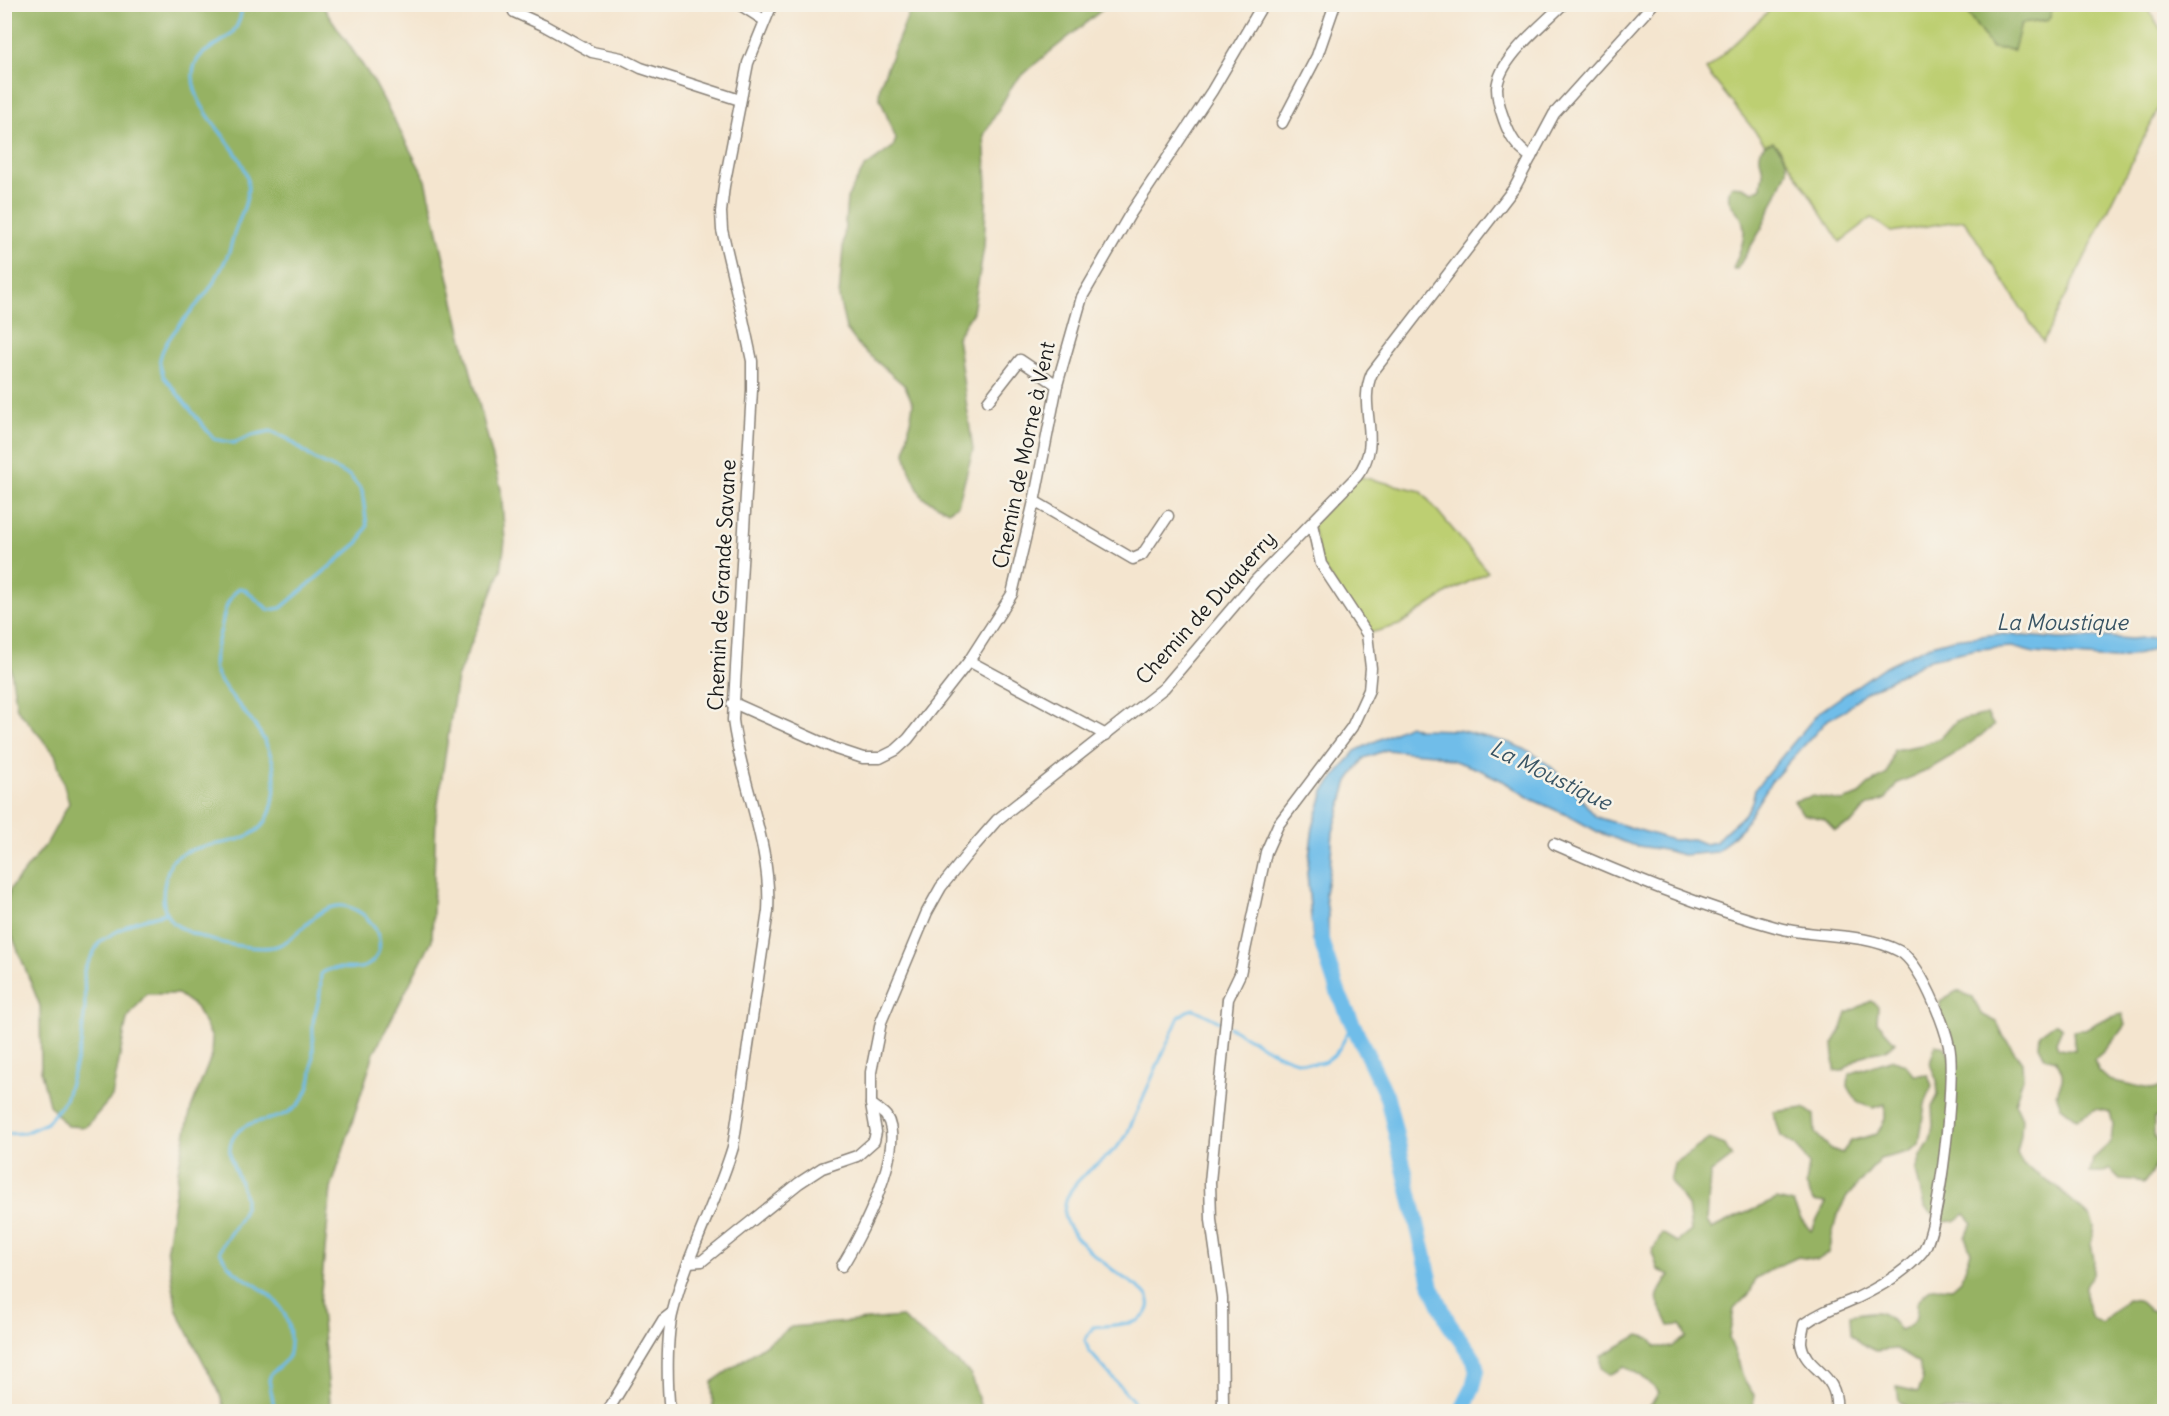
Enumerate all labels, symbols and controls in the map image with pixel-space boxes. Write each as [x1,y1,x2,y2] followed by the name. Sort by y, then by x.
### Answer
[986,339,1061,571] street label: Chemin de Morne à Vent
[701,459,742,711] street label: Chemin de Grande Savane
[1130,525,1282,690] street label: Chemin de Duquerry
[1996,608,2130,636] water label: La Moustique
[1486,734,1618,817] water label: La Moustique

